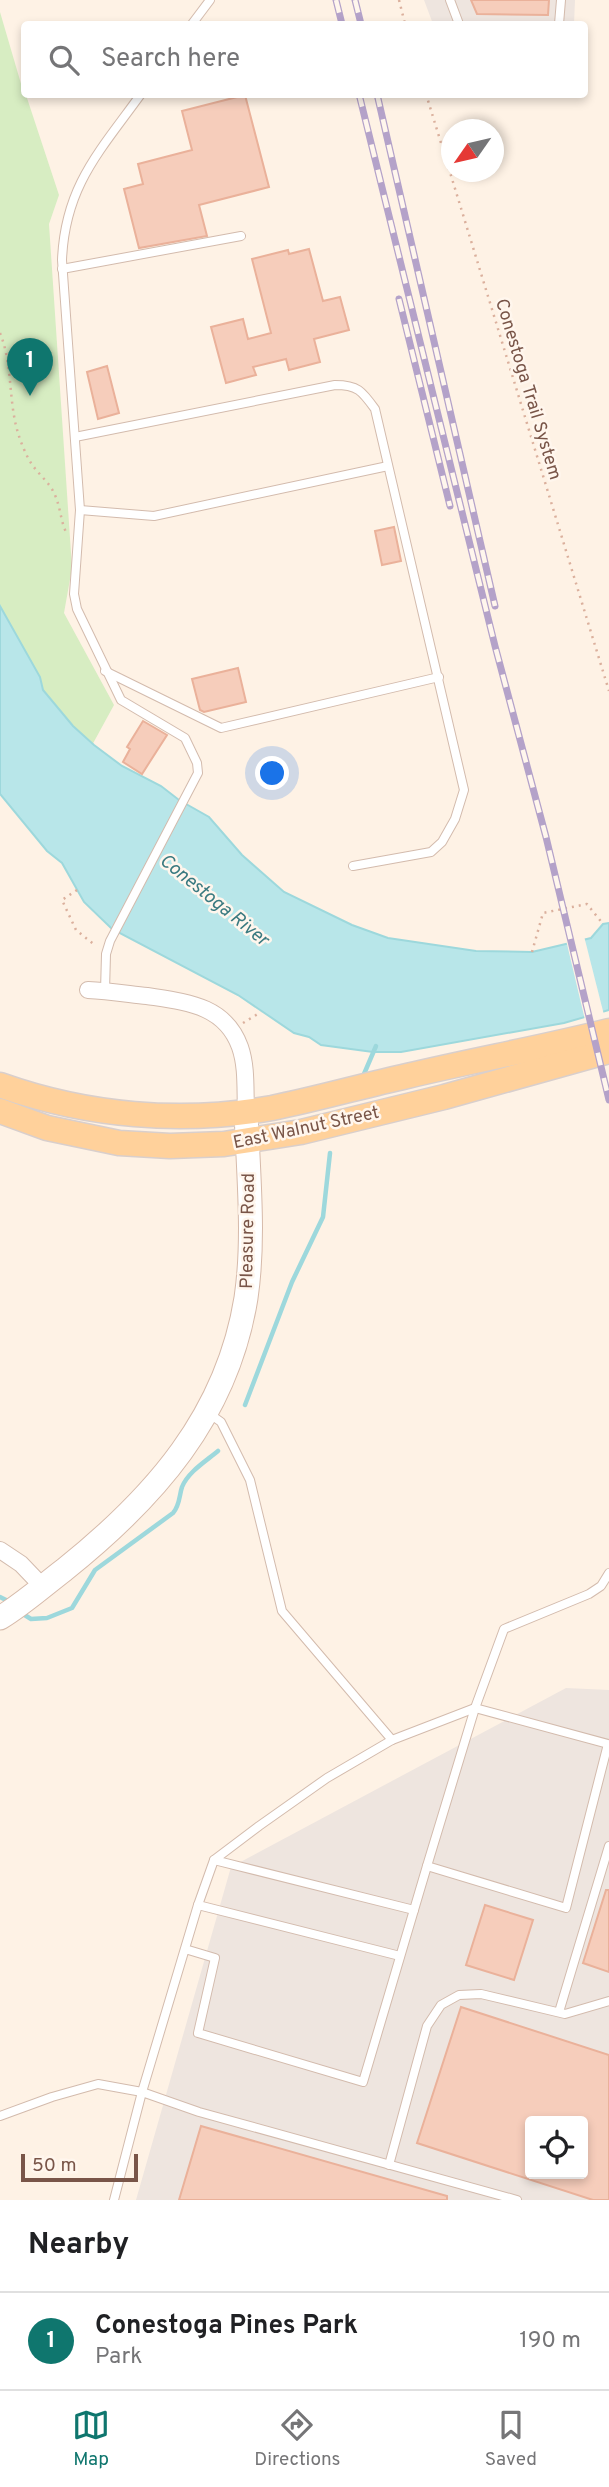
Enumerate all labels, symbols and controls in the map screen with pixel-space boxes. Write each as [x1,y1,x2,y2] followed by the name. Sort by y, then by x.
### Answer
[21,21,588,98] search box
[45,41,83,79] icon: search
[101,43,240,76] text: Search here
[441,119,504,182] north arrow
[489,296,566,483] street label: Conestoga Trail System
[7,338,53,396] pin: 1
[255,756,289,790] your location
[154,849,275,953] water label: Conestoga River
[231,1102,381,1155] street label: East Walnut Street
[236,1173,261,1289] street label: Pleasure Road
[525,2116,588,2179] map controls
[525,2116,588,2179] button: locate
[21,2151,138,2183] scale bar
[32,2154,77,2178] text: 50 m
[28,2227,129,2264] text: Nearby
[95,2310,358,2343] text: Conestoga Pines Park
[46,2327,56,2356] text: 1
[519,2327,581,2356] text: 190 m
[95,2343,142,2372] text: Park
[72,2406,110,2472] tab: Map
[254,2406,341,2472] tab: Directions
[485,2406,537,2472] tab: Saved

